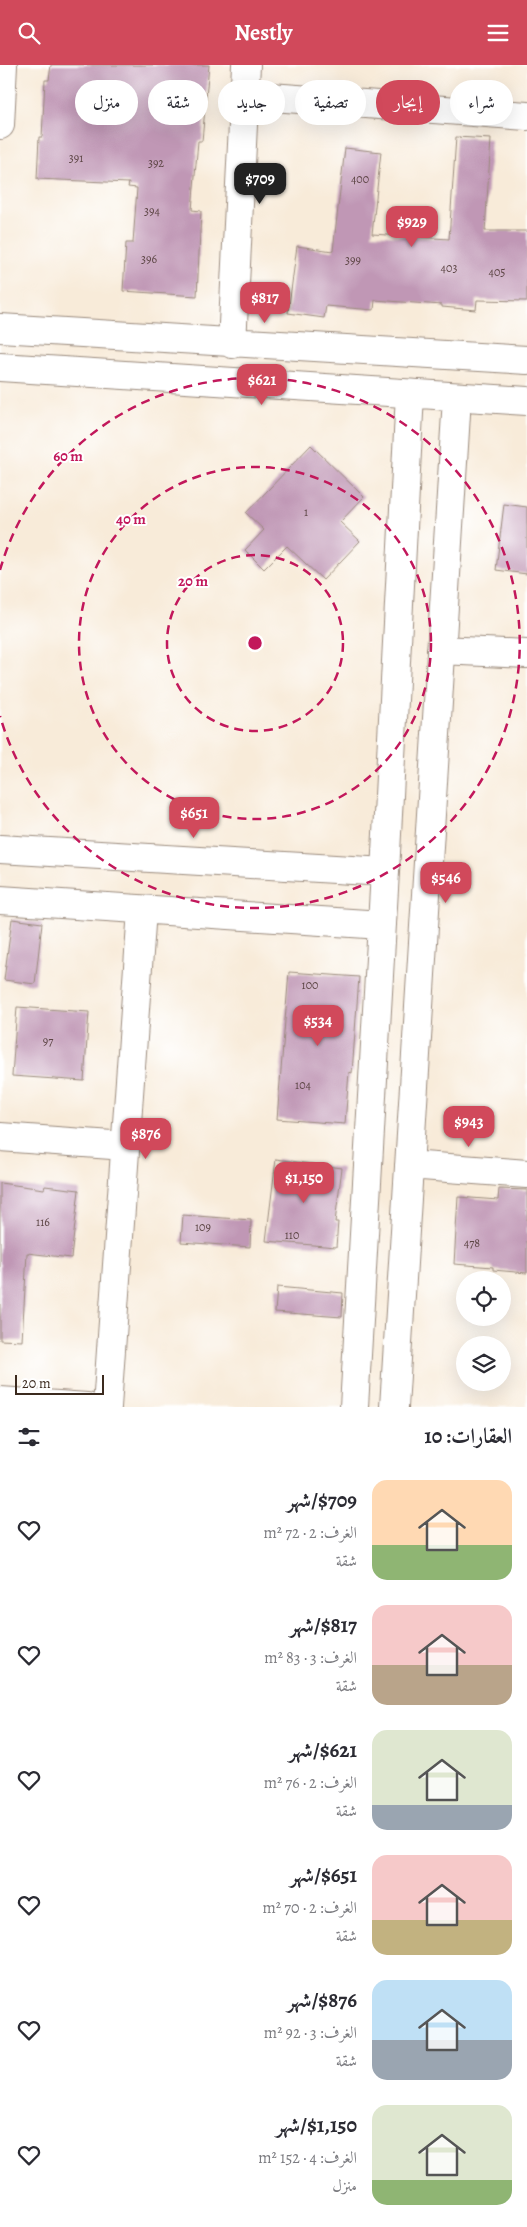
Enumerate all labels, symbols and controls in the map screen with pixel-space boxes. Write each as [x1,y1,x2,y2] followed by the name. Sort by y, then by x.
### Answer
[235,18,293,48] text: Nestly
[15,19,43,47] icon: search
[484,19,512,47] icon: menu
[75,80,138,125] chip: منزل
[148,80,208,125] chip: شقة
[218,80,285,125] chip: جديد
[295,80,366,125] chip: تصفية
[376,80,440,125] chip: إيجار
[450,80,513,125] chip: شراء
[69,150,83,166] house number: 391
[148,155,164,171] house number: 392
[230,163,290,205] pin: $709
[245,168,275,190] text: $709
[351,171,369,187] house number: 400
[144,203,161,219] house number: 394
[382,205,442,248] pin: $929
[397,211,427,233] text: $929
[141,251,157,267] house number: 396
[345,252,361,268] house number: 399
[441,260,457,276] house number: 403
[489,264,506,280] house number: 405
[235,281,295,324] pin: $817
[251,287,279,309] text: $817
[232,363,292,406] pin: $621
[248,369,276,391] text: $621
[53,446,83,466] text: 60 m
[304,504,308,520] house number: 1
[116,509,146,529] text: 40 m
[178,571,208,591] text: 20 m
[246,634,264,652] centre of rings
[164,797,224,839] pin: $651
[180,802,208,824] text: $651
[416,861,476,904] pin: $546
[431,867,461,889] text: $546
[302,977,318,993] house number: 100
[288,1005,348,1047] pin: $534
[304,1010,332,1032] text: $534
[43,1033,54,1049] house number: 97
[295,1077,312,1093] house number: 104
[439,1105,499,1148] pin: $943
[454,1111,484,1133] text: $943
[116,1117,176,1160] pin: $876
[131,1123,161,1145] text: $876
[263,1161,345,1204] pin: $1,150
[285,1167,323,1189] text: $1,150
[36,1214,50,1230] house number: 116
[195,1219,211,1235] house number: 109
[285,1227,299,1243] house number: 110
[464,1235,480,1251] house number: 478
[456,1271,511,1391] map controls
[456,1271,511,1326] button: locate
[456,1336,511,1391] button: layers
[15,1372,104,1395] scale bar
[22,1374,51,1393] text: 20 m
[424,1422,512,1450] text: العقارات: 10
[15,1423,43,1451] icon: filters
[287,1486,357,1514] text: $709/شهر
[412,1500,472,1560] icon: home
[15,1516,43,1544] icon: heart
[263,1522,357,1544] text: الغرف: 2 · 72 m²
[336,1550,357,1572] text: شقة
[290,1611,357,1639] text: $817/شهر
[412,1625,472,1685] icon: home
[15,1641,43,1669] icon: heart
[264,1647,357,1669] text: الغرف: 3 · 83 m²
[336,1675,357,1697] text: شقة
[289,1736,357,1764] text: $621/شهر
[412,1750,472,1810] icon: home
[15,1766,43,1794] icon: heart
[264,1772,357,1794] text: الغرف: 2 · 76 m²
[336,1800,357,1822] text: شقة
[290,1861,357,1889] text: $651/شهر
[412,1875,472,1935] icon: home
[15,1891,43,1919] icon: heart
[263,1897,357,1919] text: الغرف: 2 · 70 m²
[336,1925,357,1947] text: شقة
[287,1986,357,2014] text: $876/شهر
[412,2000,472,2060] icon: home
[15,2016,43,2044] icon: heart
[264,2022,357,2044] text: الغرف: 3 · 92 m²
[336,2050,357,2072] text: شقة
[276,2111,357,2139] text: $1,150/شهر
[412,2125,472,2185] icon: home
[15,2141,43,2169] icon: heart
[258,2147,357,2169] text: الغرف: 4 · 152 m²
[332,2175,357,2197] text: منزل

